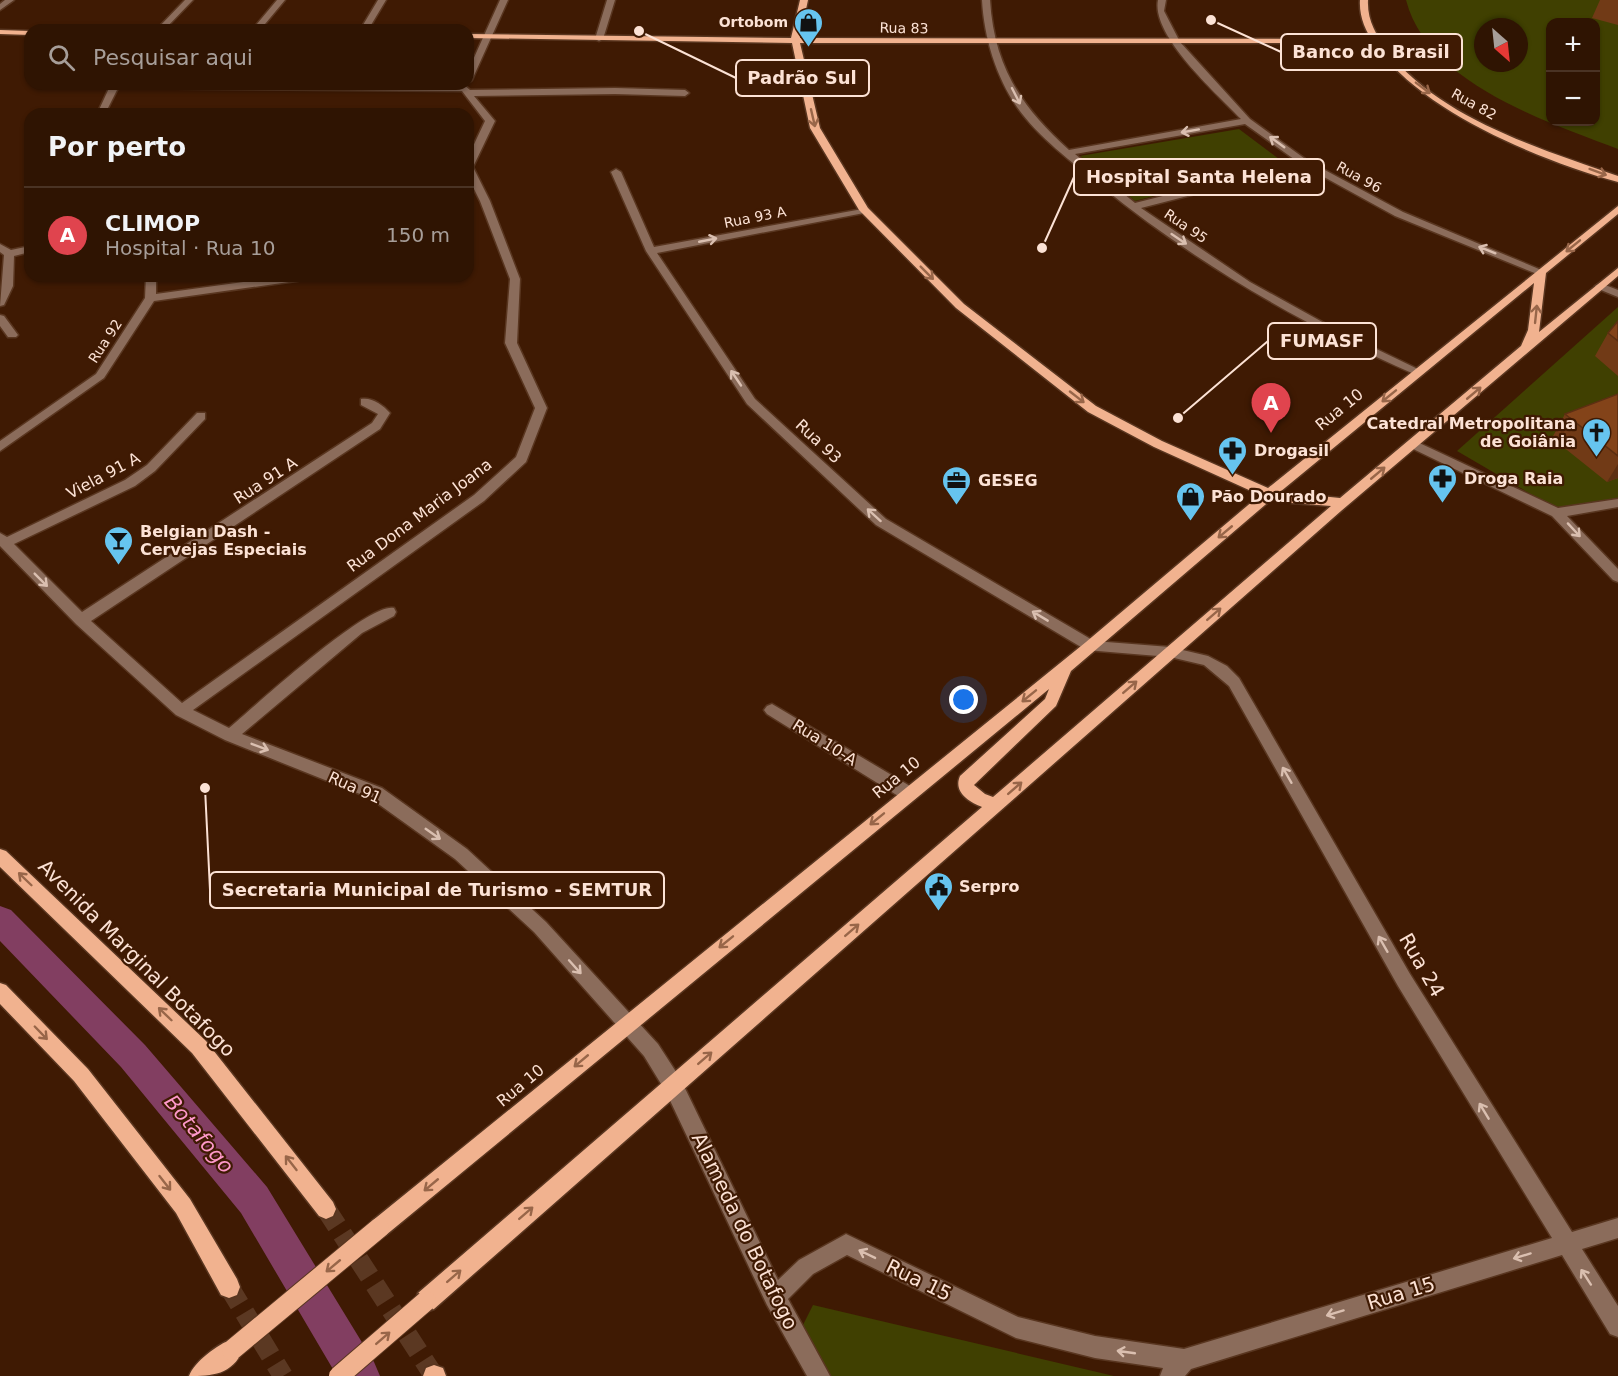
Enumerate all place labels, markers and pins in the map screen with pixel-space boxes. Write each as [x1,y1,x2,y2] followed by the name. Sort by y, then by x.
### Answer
[793,6,825,48] shop icon: Ortobom
[719,14,788,30] place label: Ortobom
[1281,34,1462,70] callout: Banco do Brasil
[736,60,869,96] callout: Padrão Sul
[1074,159,1324,195] callout: Hospital Santa Helena
[1268,323,1376,359] callout: FUMASF
[1252,384,1290,433] pin: A
[1366,414,1576,451] place label: Catedral Metropolitana de Goiânia
[1581,416,1613,458] church icon: Catedral Metropolitana de Goiânia
[1217,434,1249,476] pharmacy icon: Drogasil
[1254,441,1329,460] place label: Drogasil
[1427,462,1459,504] pharmacy icon: Droga Raia
[941,464,973,506] office icon: GESEG
[1464,469,1563,488] place label: Droga Raia
[978,471,1038,490] place label: GESEG
[1174,480,1206,522] shop icon: Pão Dourado
[1211,487,1326,506] place label: Pão Dourado
[140,522,307,559] place label: Belgian Dash - Cervejas Especiais
[103,524,135,566] bar icon: Belgian Dash - Cervejas Especiais
[922,870,954,912] public building icon: Serpro
[210,872,664,908] callout: Secretaria Municipal de Turismo - SEMTUR
[959,877,1020,896] place label: Serpro

